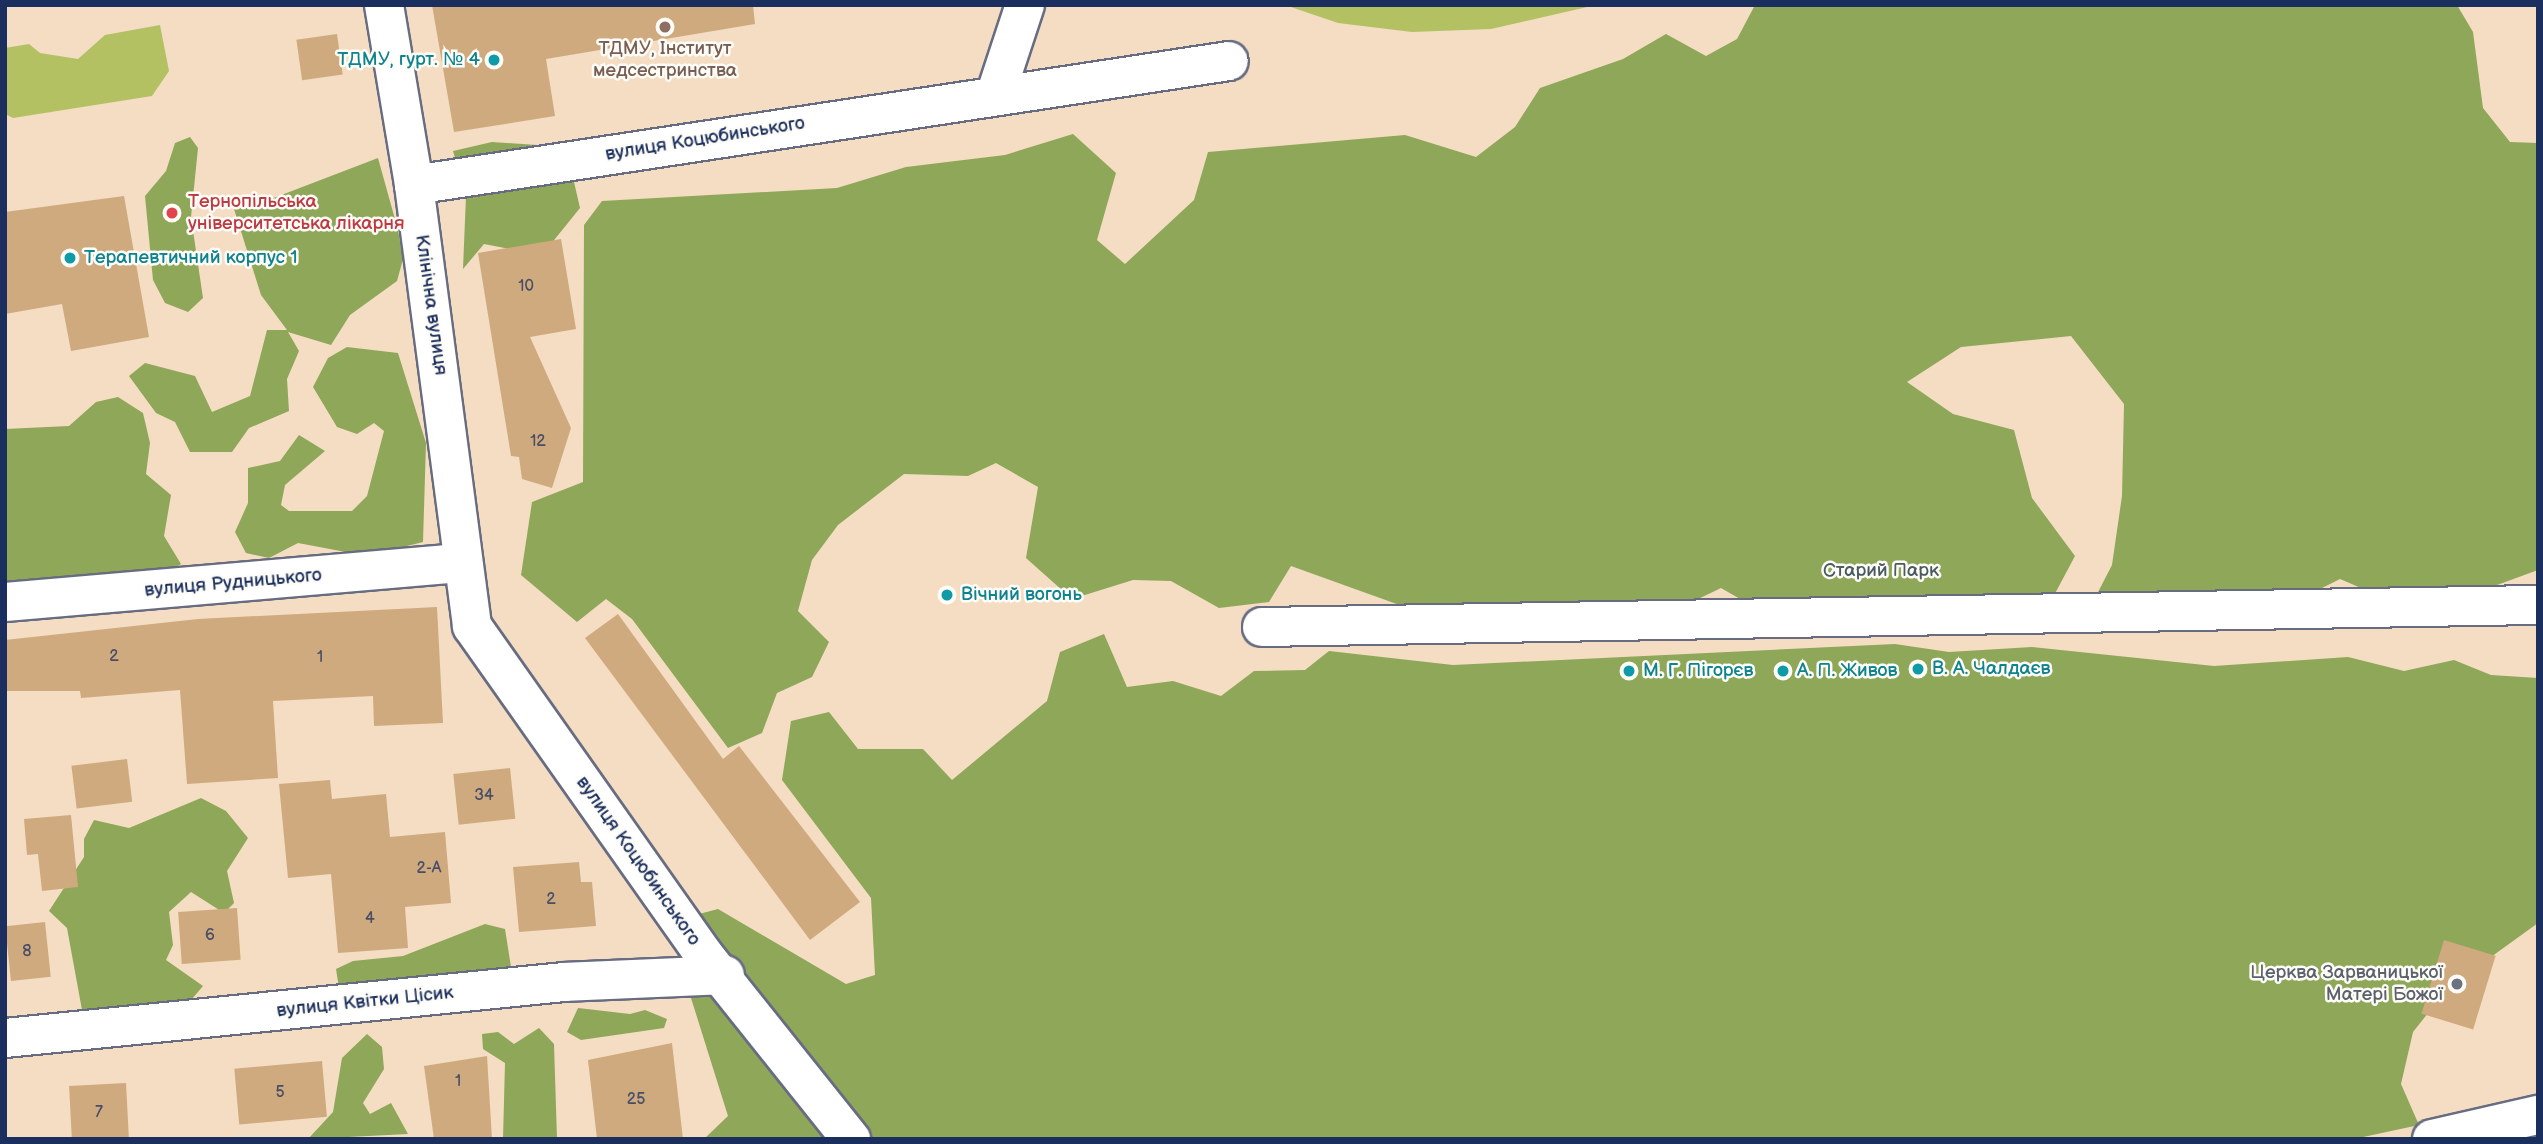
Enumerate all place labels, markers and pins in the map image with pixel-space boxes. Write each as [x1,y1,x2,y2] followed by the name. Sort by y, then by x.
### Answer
[657,19,673,35] marker: ТДМУ, Iнститут медсестринства
[593,38,737,82] place label: ТДМУ, Iнститут медсестринства
[337,49,480,71] place label: ТДМУ, гурт. № 4
[486,52,502,68] marker: ТДМУ, гурт. № 4
[188,191,405,235] place label: Тернопільська університетська лікарня
[162,203,182,223] marker: Тернопільська університетська лікарня
[84,247,298,269] place label: Терапевтичний корпус 1
[62,250,78,266] marker: Терапевтичний корпус 1
[961,584,1082,606] place label: Вічний вогонь
[939,587,955,603] marker: Вічний вогонь
[1932,658,2051,680] place label: В. А. Чалдаєв
[1643,660,1753,682] place label: М. Г. Пігорєв
[1797,660,1897,682] place label: А. П. Живов
[1910,661,1926,677] marker: В. А. Чалдаєв
[1621,663,1637,679] marker: М. Г. Пігорєв
[1775,663,1791,679] marker: А. П. Живов
[2250,962,2443,1006] place label: Церква Зарваницької Матері Божої
[2449,976,2465,992] marker: Церква Зарваницької Матері Божої

